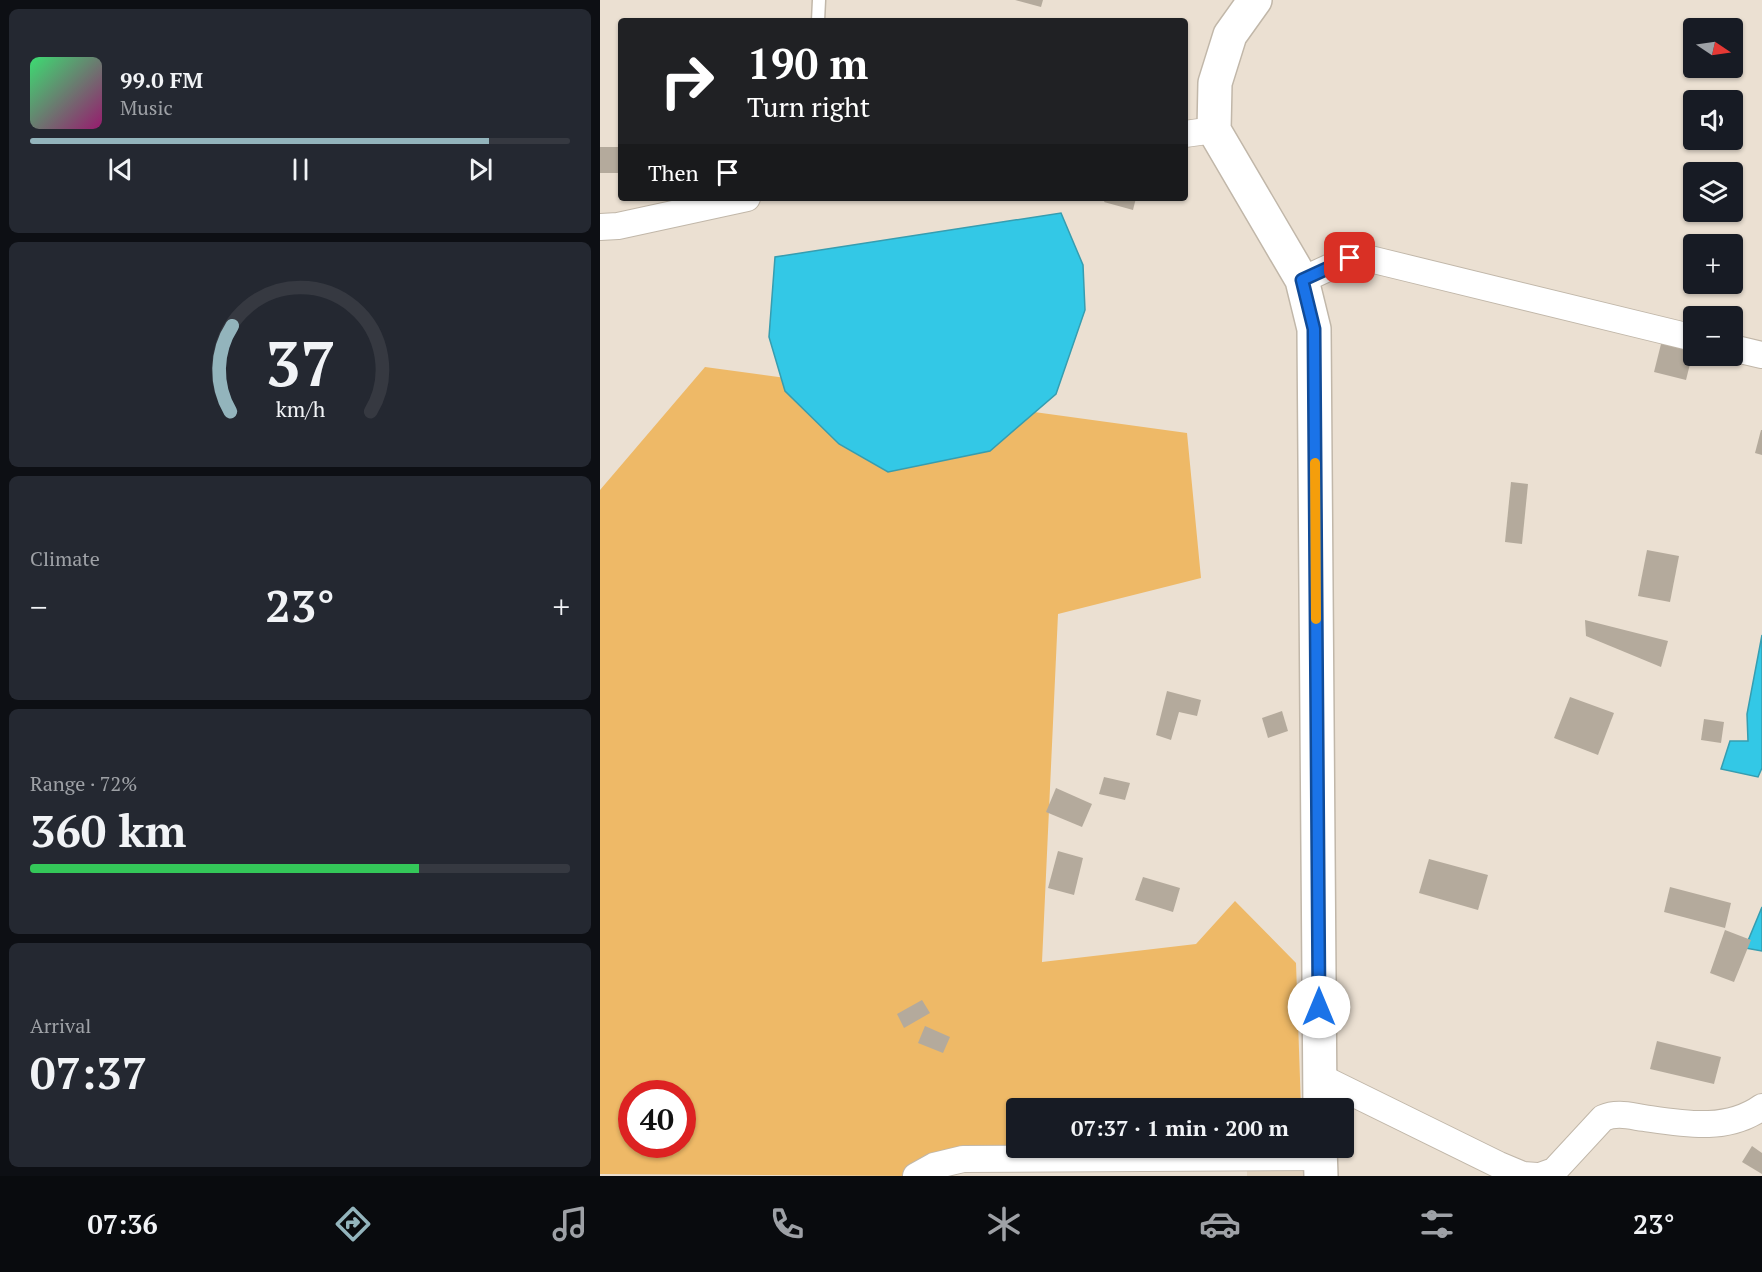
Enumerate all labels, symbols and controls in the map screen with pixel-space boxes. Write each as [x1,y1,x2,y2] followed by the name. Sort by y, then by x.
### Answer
[1683,18,1743,78] north arrow
[1683,18,1743,366] map controls
[747,35,868,91] text: 190 m
[648,42,726,120] icon: right
[120,65,203,94] text: 99.0 FM
[747,89,870,125] text: Turn right
[1683,90,1743,150] button: sound
[120,94,173,121] text: Music
[104,153,137,186] icon: previous
[284,153,317,186] icon: pause
[464,153,497,186] icon: next
[711,156,744,189] icon: arrive
[648,158,699,187] text: Then
[1683,162,1743,222] button: layers
[1324,232,1375,283] pin
[1683,234,1743,294] button: +
[1333,241,1366,274] icon: arrive
[1683,306,1743,366] button: −
[265,321,335,404] text: 37
[275,395,325,423] text: km/h
[30,545,100,572] text: Climate
[265,575,335,635] text: 23°
[30,585,48,628] text: −
[552,585,570,628] text: +
[30,770,137,797] text: Range · 72%
[30,800,186,860] text: 360 km
[1287,975,1351,1039] position arrow
[30,1012,91,1039] text: Arrival
[30,1042,147,1102] text: 07:37
[618,1080,696,1158] speed limit sign: 40
[1071,1113,1289,1142] text: 07:37 · 1 min · 200 m
[332,1203,374,1245] icon: directions
[549,1203,591,1245] icon: music
[766,1203,808,1245] icon: phone
[983,1203,1025,1245] icon: climate
[1199,1203,1241,1245] icon: car
[1416,1203,1458,1245] icon: filters
[87,1206,158,1242] text: 07:36
[1633,1206,1675,1242] text: 23°

